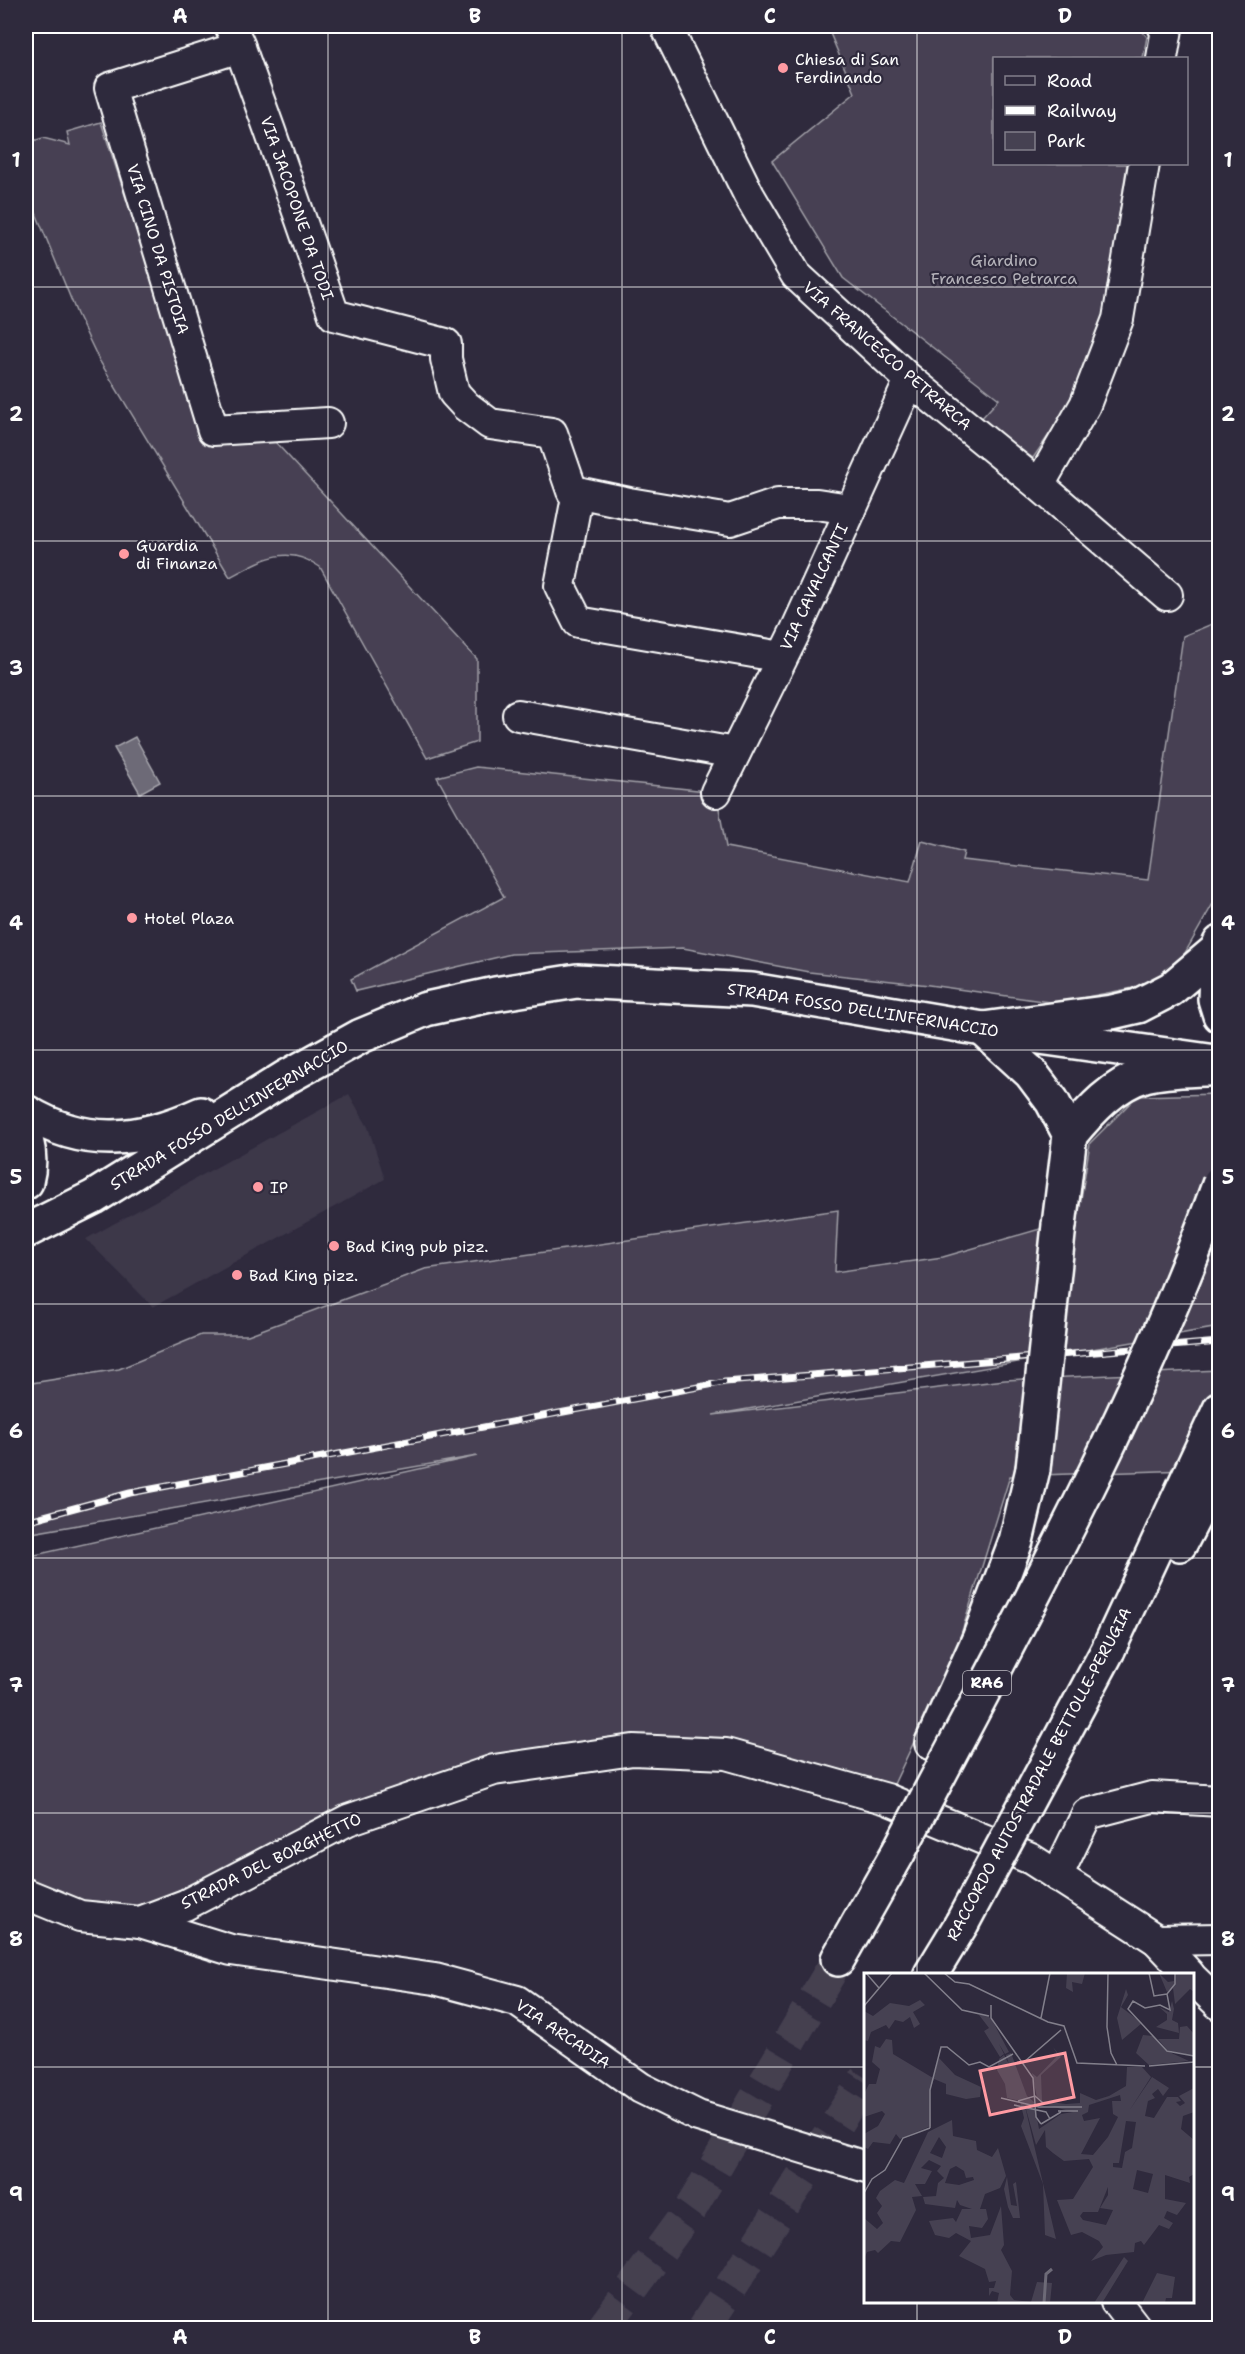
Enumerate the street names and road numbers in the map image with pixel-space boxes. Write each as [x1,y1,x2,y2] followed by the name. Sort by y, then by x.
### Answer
[256,113,338,303] street label: VIA JACOPONE DA TODI
[122,161,194,337] street label: VIA CINO DA PISTOIA
[798,277,976,435] street label: VIA FRANCESCO PETRARCA
[775,520,853,654] street label: VIA CAVALCANTI
[726,978,1000,1042] street label: STRADA FOSSO DELL'INFERNACCIO
[106,1035,352,1195] street label: STRADA FOSSO DELL'INFERNACCIO
[942,1604,1136,1944] street label: RACCORDO AUTOSTRADALE BETTOLLE-PERUGIA
[963,1671,1011,1695] road number: RA6
[177,1808,365,1914] street label: STRADA DEL BORGHETTO
[512,1995,614,2073] street label: VIA ARCADIA

